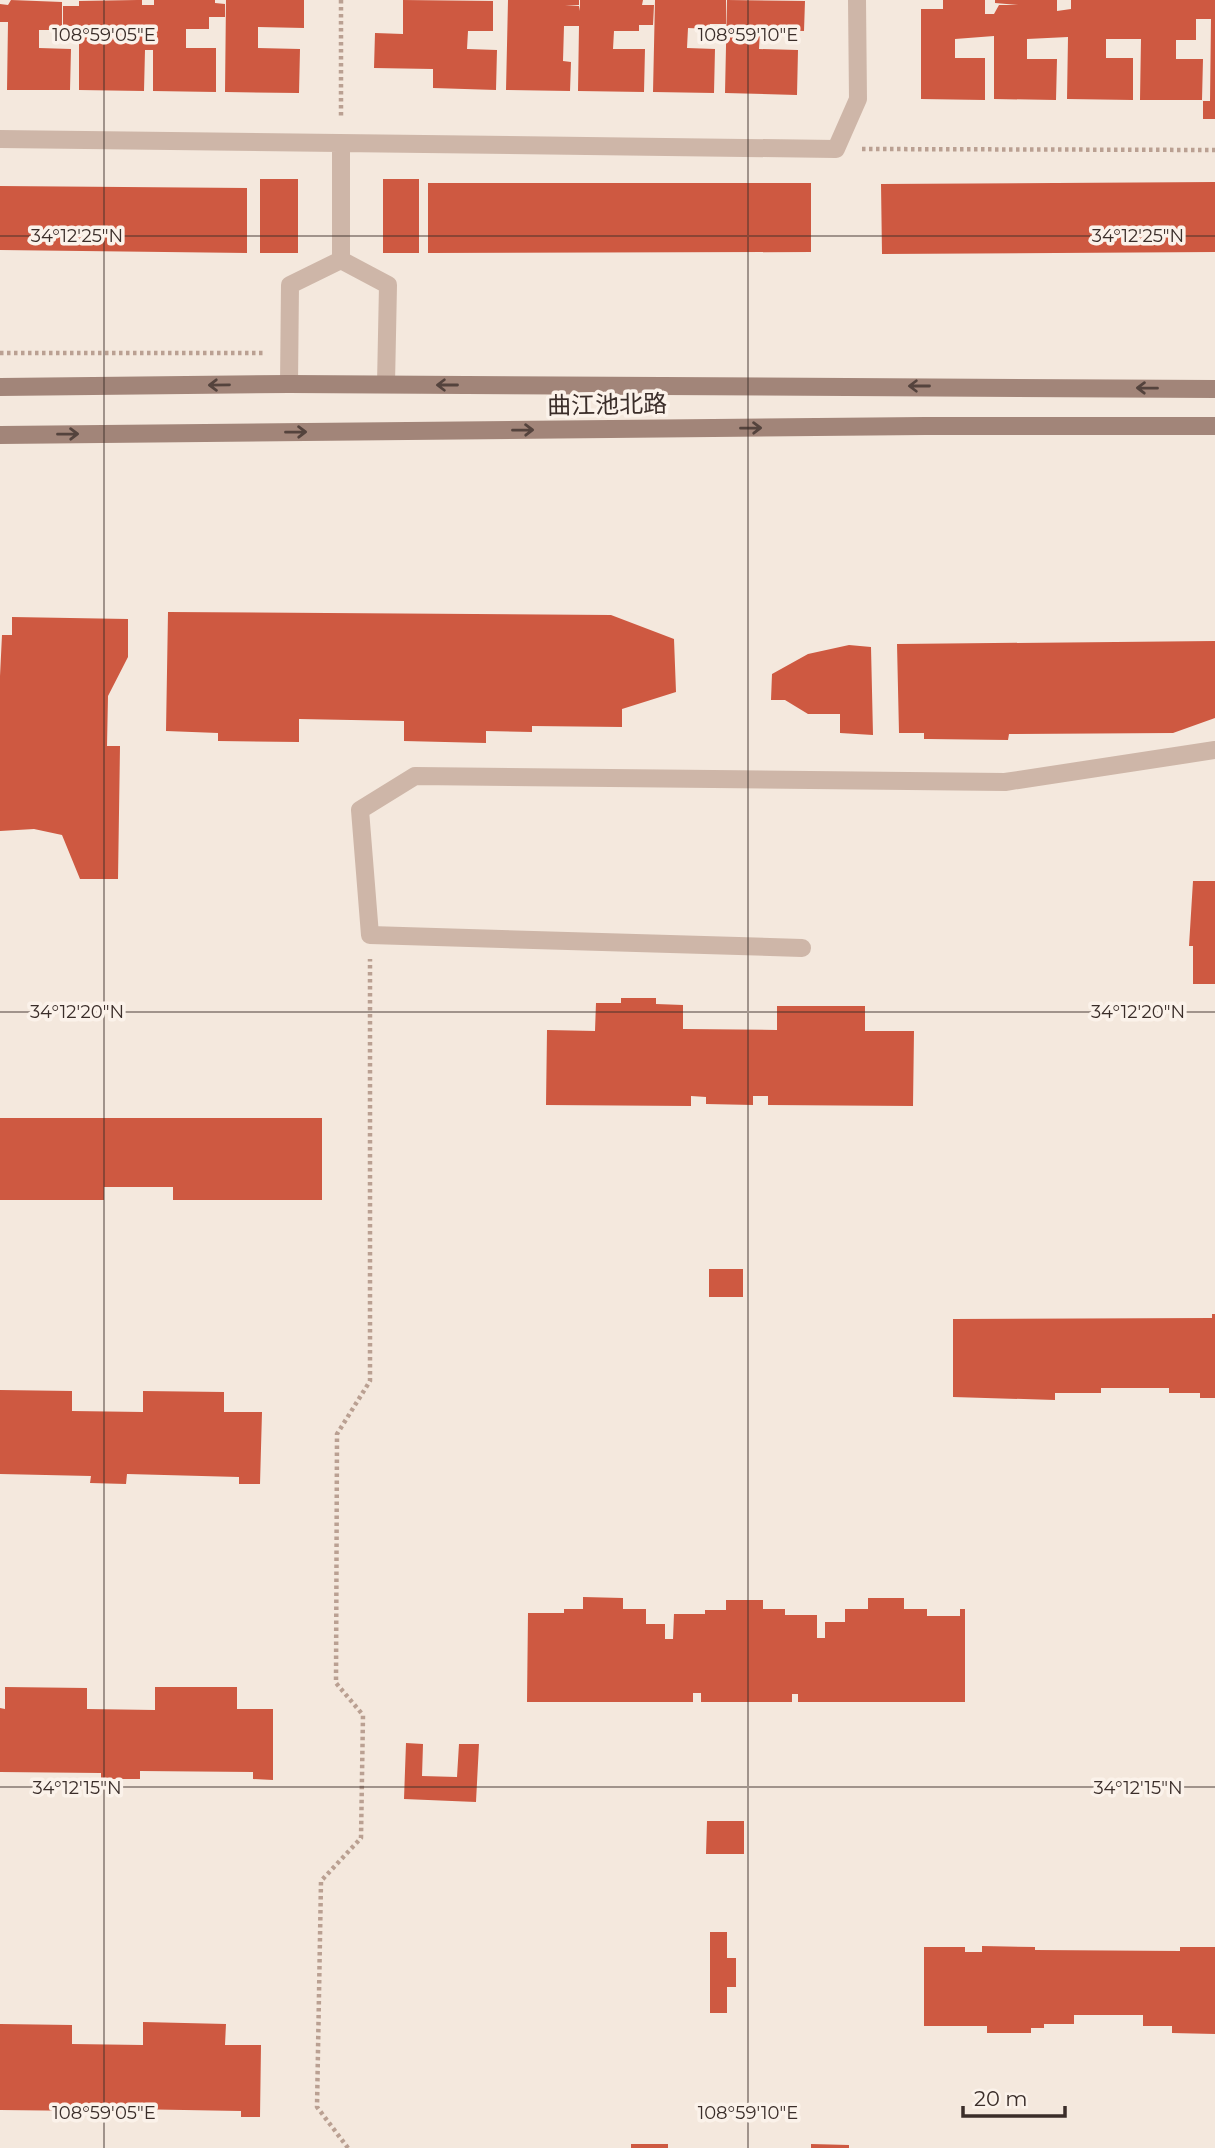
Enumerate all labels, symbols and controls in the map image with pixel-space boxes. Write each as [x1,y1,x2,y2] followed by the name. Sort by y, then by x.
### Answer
[52,24,156,46] text: 108°59'05"E
[698,24,798,46] text: 108°59'10"E
[31,225,123,247] text: 34°12'25"N
[1092,225,1184,247] text: 34°12'25"N
[208,378,231,391] one-way arrow
[436,378,459,392] one-way arrow
[908,379,931,393] one-way arrow
[1136,381,1159,395] one-way arrow
[547,389,667,420] street label: 曲江池北路
[739,421,762,434] one-way arrow
[511,423,534,437] one-way arrow
[284,425,307,439] one-way arrow
[56,428,79,441] one-way arrow
[30,1001,124,1023] text: 34°12'20"N
[1091,1001,1185,1023] text: 34°12'20"N
[32,1777,122,1799] text: 34°12'15"N
[1093,1777,1183,1799] text: 34°12'15"N
[963,2074,1064,2118] scale bar
[974,2086,1028,2111] text: 20 m
[52,2102,156,2124] text: 108°59'05"E
[698,2102,798,2124] text: 108°59'10"E

